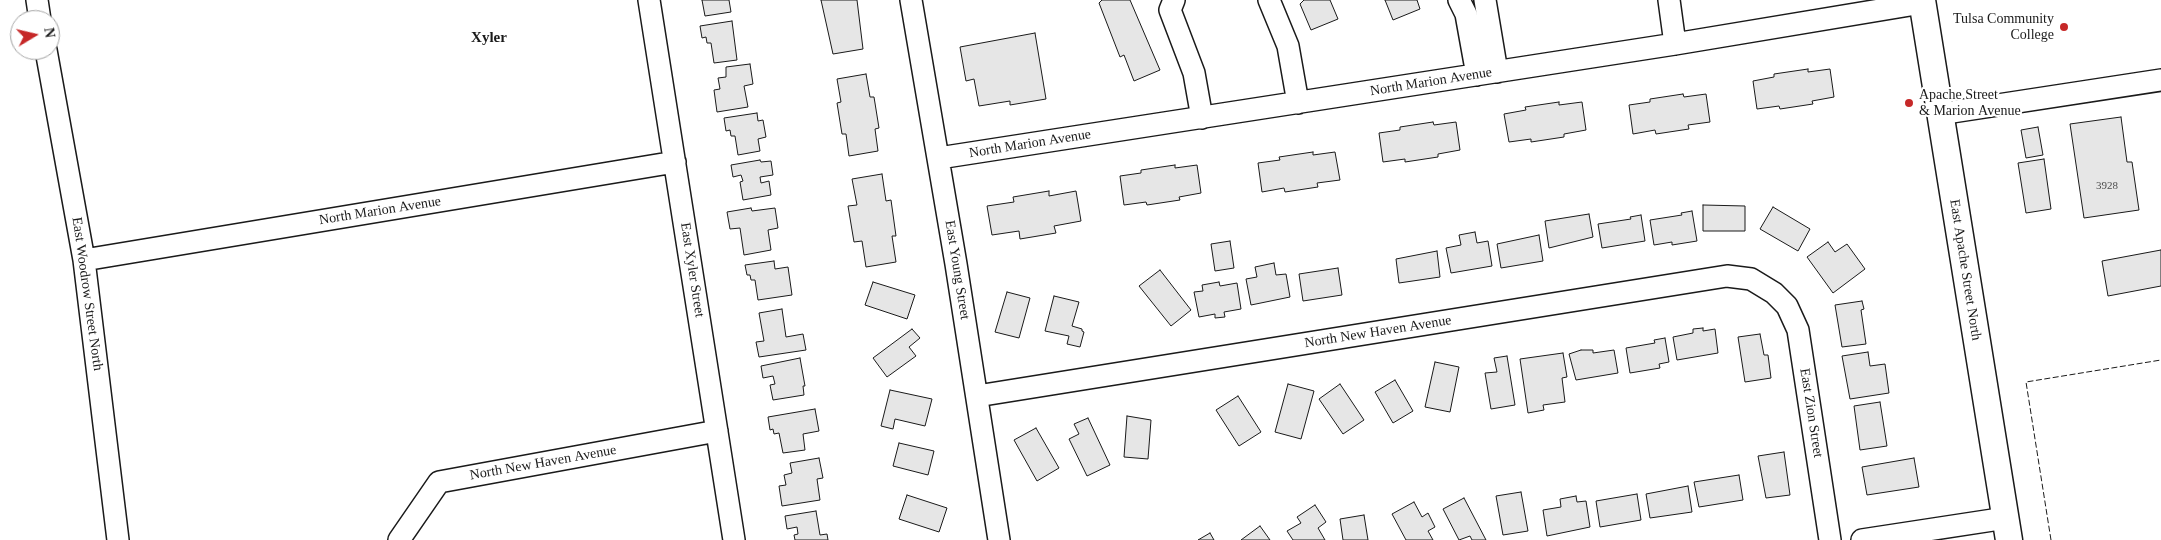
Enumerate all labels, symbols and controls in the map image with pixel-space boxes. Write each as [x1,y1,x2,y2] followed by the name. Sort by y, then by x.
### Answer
[10,10,60,60] north arrow
[1953,11,2054,44] place label: Tulsa Community College
[2058,21,2070,33] marker: Tulsa Community College
[41,27,58,39] text: N
[471,29,507,47] district label: Xyler
[1369,64,1493,100] street label: North Marion Avenue
[1919,87,2021,120] place label: Apache Street & Marion Avenue
[1903,97,1915,109] marker: Apache Street & Marion Avenue
[968,126,1092,162] street label: North Marion Avenue
[2096,179,2118,193] house number: 3928
[318,193,442,229] street label: North Marion Avenue
[1946,198,1984,342] street label: East Apache Street North
[68,216,106,372] street label: East Woodrow Street North
[941,219,973,321] street label: East Young Street
[676,221,708,319] street label: East Xyler Street
[1303,312,1453,352] street label: North New Haven Avenue
[1796,367,1826,459] street label: East Zion Street
[468,442,618,484] street label: North New Haven Avenue

